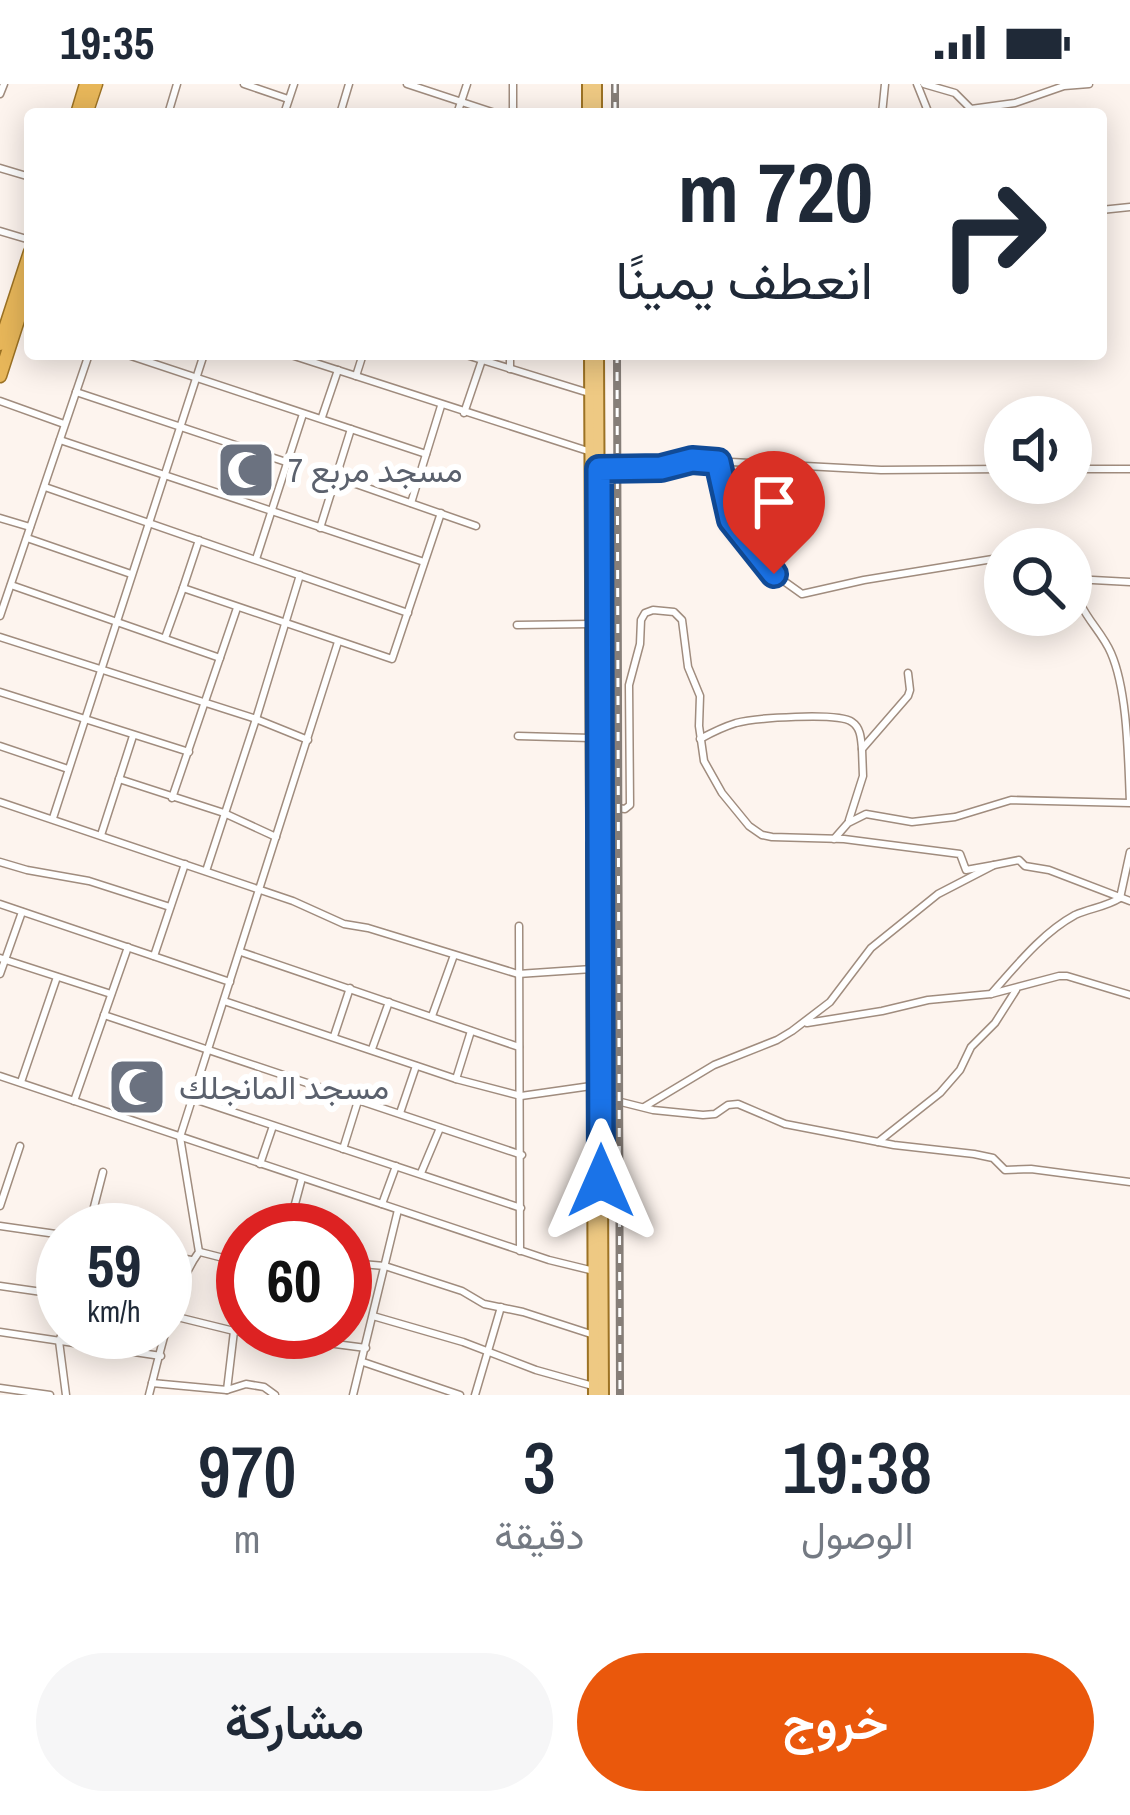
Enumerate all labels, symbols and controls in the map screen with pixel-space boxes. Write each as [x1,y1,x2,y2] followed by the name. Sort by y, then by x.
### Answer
[60,12,154,73] text: 19:35
[678,135,873,248] text: 720 m
[915,156,1071,312] icon: right
[616,243,873,316] text: انعطف يمينًا
[984,396,1092,636] map controls
[984,396,1092,504] button: sound
[215,439,277,501] mosque icon: مسجد مربع 7
[288,448,463,493] place label: مسجد مربع 7
[723,451,825,574] pin
[741,469,807,535] icon: arrive
[984,528,1092,636] button: search
[106,1056,168,1118] mosque icon: مسجد المانجلك
[179,1065,389,1109] place label: مسجد المانجلك
[538,1118,664,1244] position arrow
[216,1203,372,1359] speed limit sign: 60
[87,1225,141,1306] text: 59
[87,1291,141,1331] text: km/h
[523,1418,556,1515] text: 3
[782,1418,932,1515] text: 19:38
[198,1422,296,1519] text: 970
[494,1509,584,1561] text: دقيقة
[801,1509,913,1561] text: الوصول
[234,1513,260,1565] text: m
[36,1653,553,1791] button: مشاركة
[577,1653,1094,1791] button: خروج

